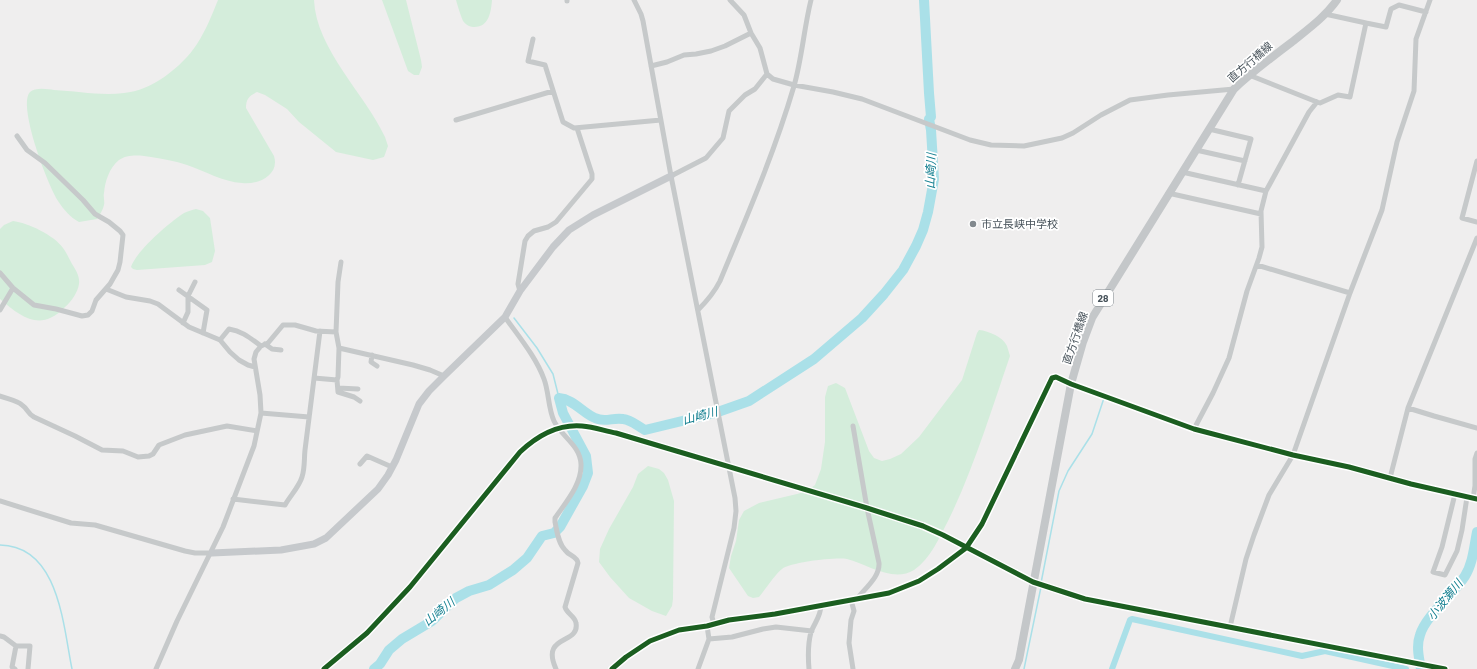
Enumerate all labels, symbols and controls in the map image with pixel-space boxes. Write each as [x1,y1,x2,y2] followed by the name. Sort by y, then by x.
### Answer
[1225,39,1275,85] street label: 直方行橋線
[922,151,938,189] water label: 山崎川
[981,217,1058,230] place label: 市立長峡中学校
[968,219,978,229] marker: 市立長峡中学校
[1093,290,1113,306] road number: 28
[1059,310,1090,366] street label: 直方行橋線
[681,403,721,426] water label: 山崎川
[1424,575,1466,622] water label: 小波瀬川
[420,593,458,628] water label: 山崎川

